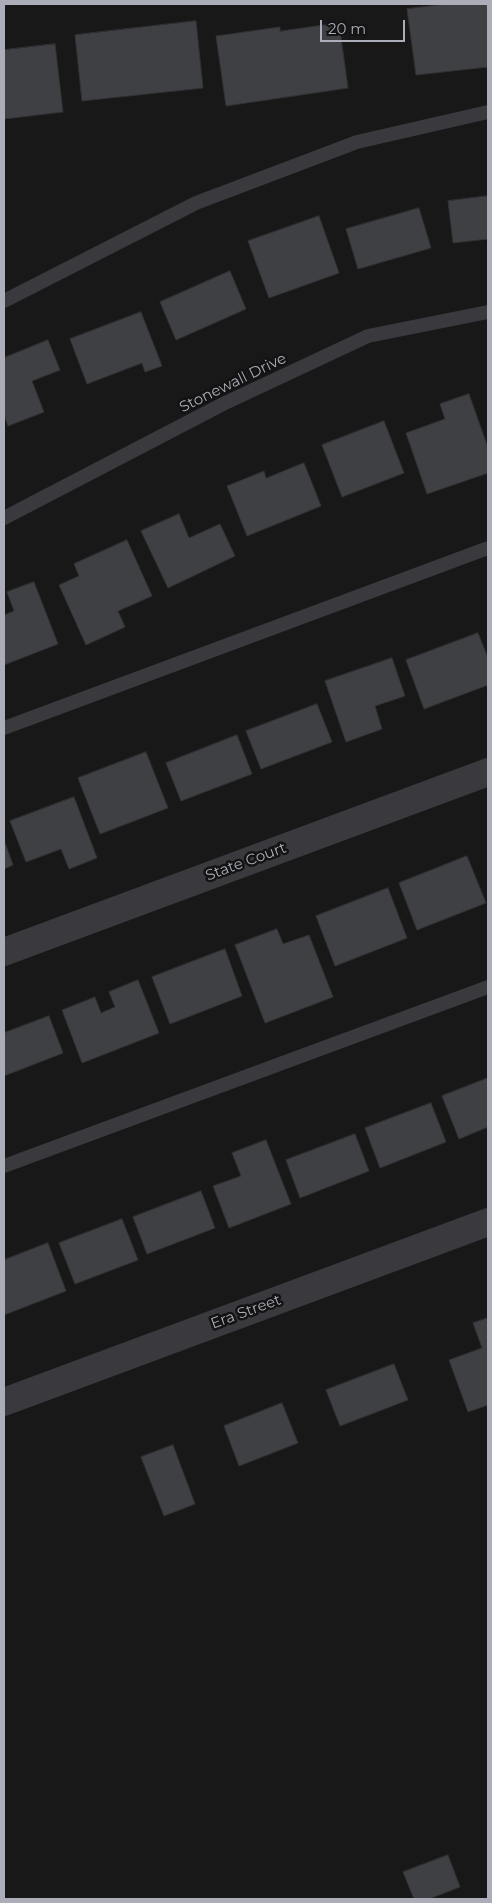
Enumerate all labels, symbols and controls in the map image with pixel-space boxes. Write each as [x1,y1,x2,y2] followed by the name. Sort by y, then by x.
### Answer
[322,10,407,42] scale bar
[328,19,366,38] text: 20 m
[177,349,289,417] street label: Stonewall Drive
[203,839,289,885] street label: State Court
[208,1291,284,1333] street label: Era Street

